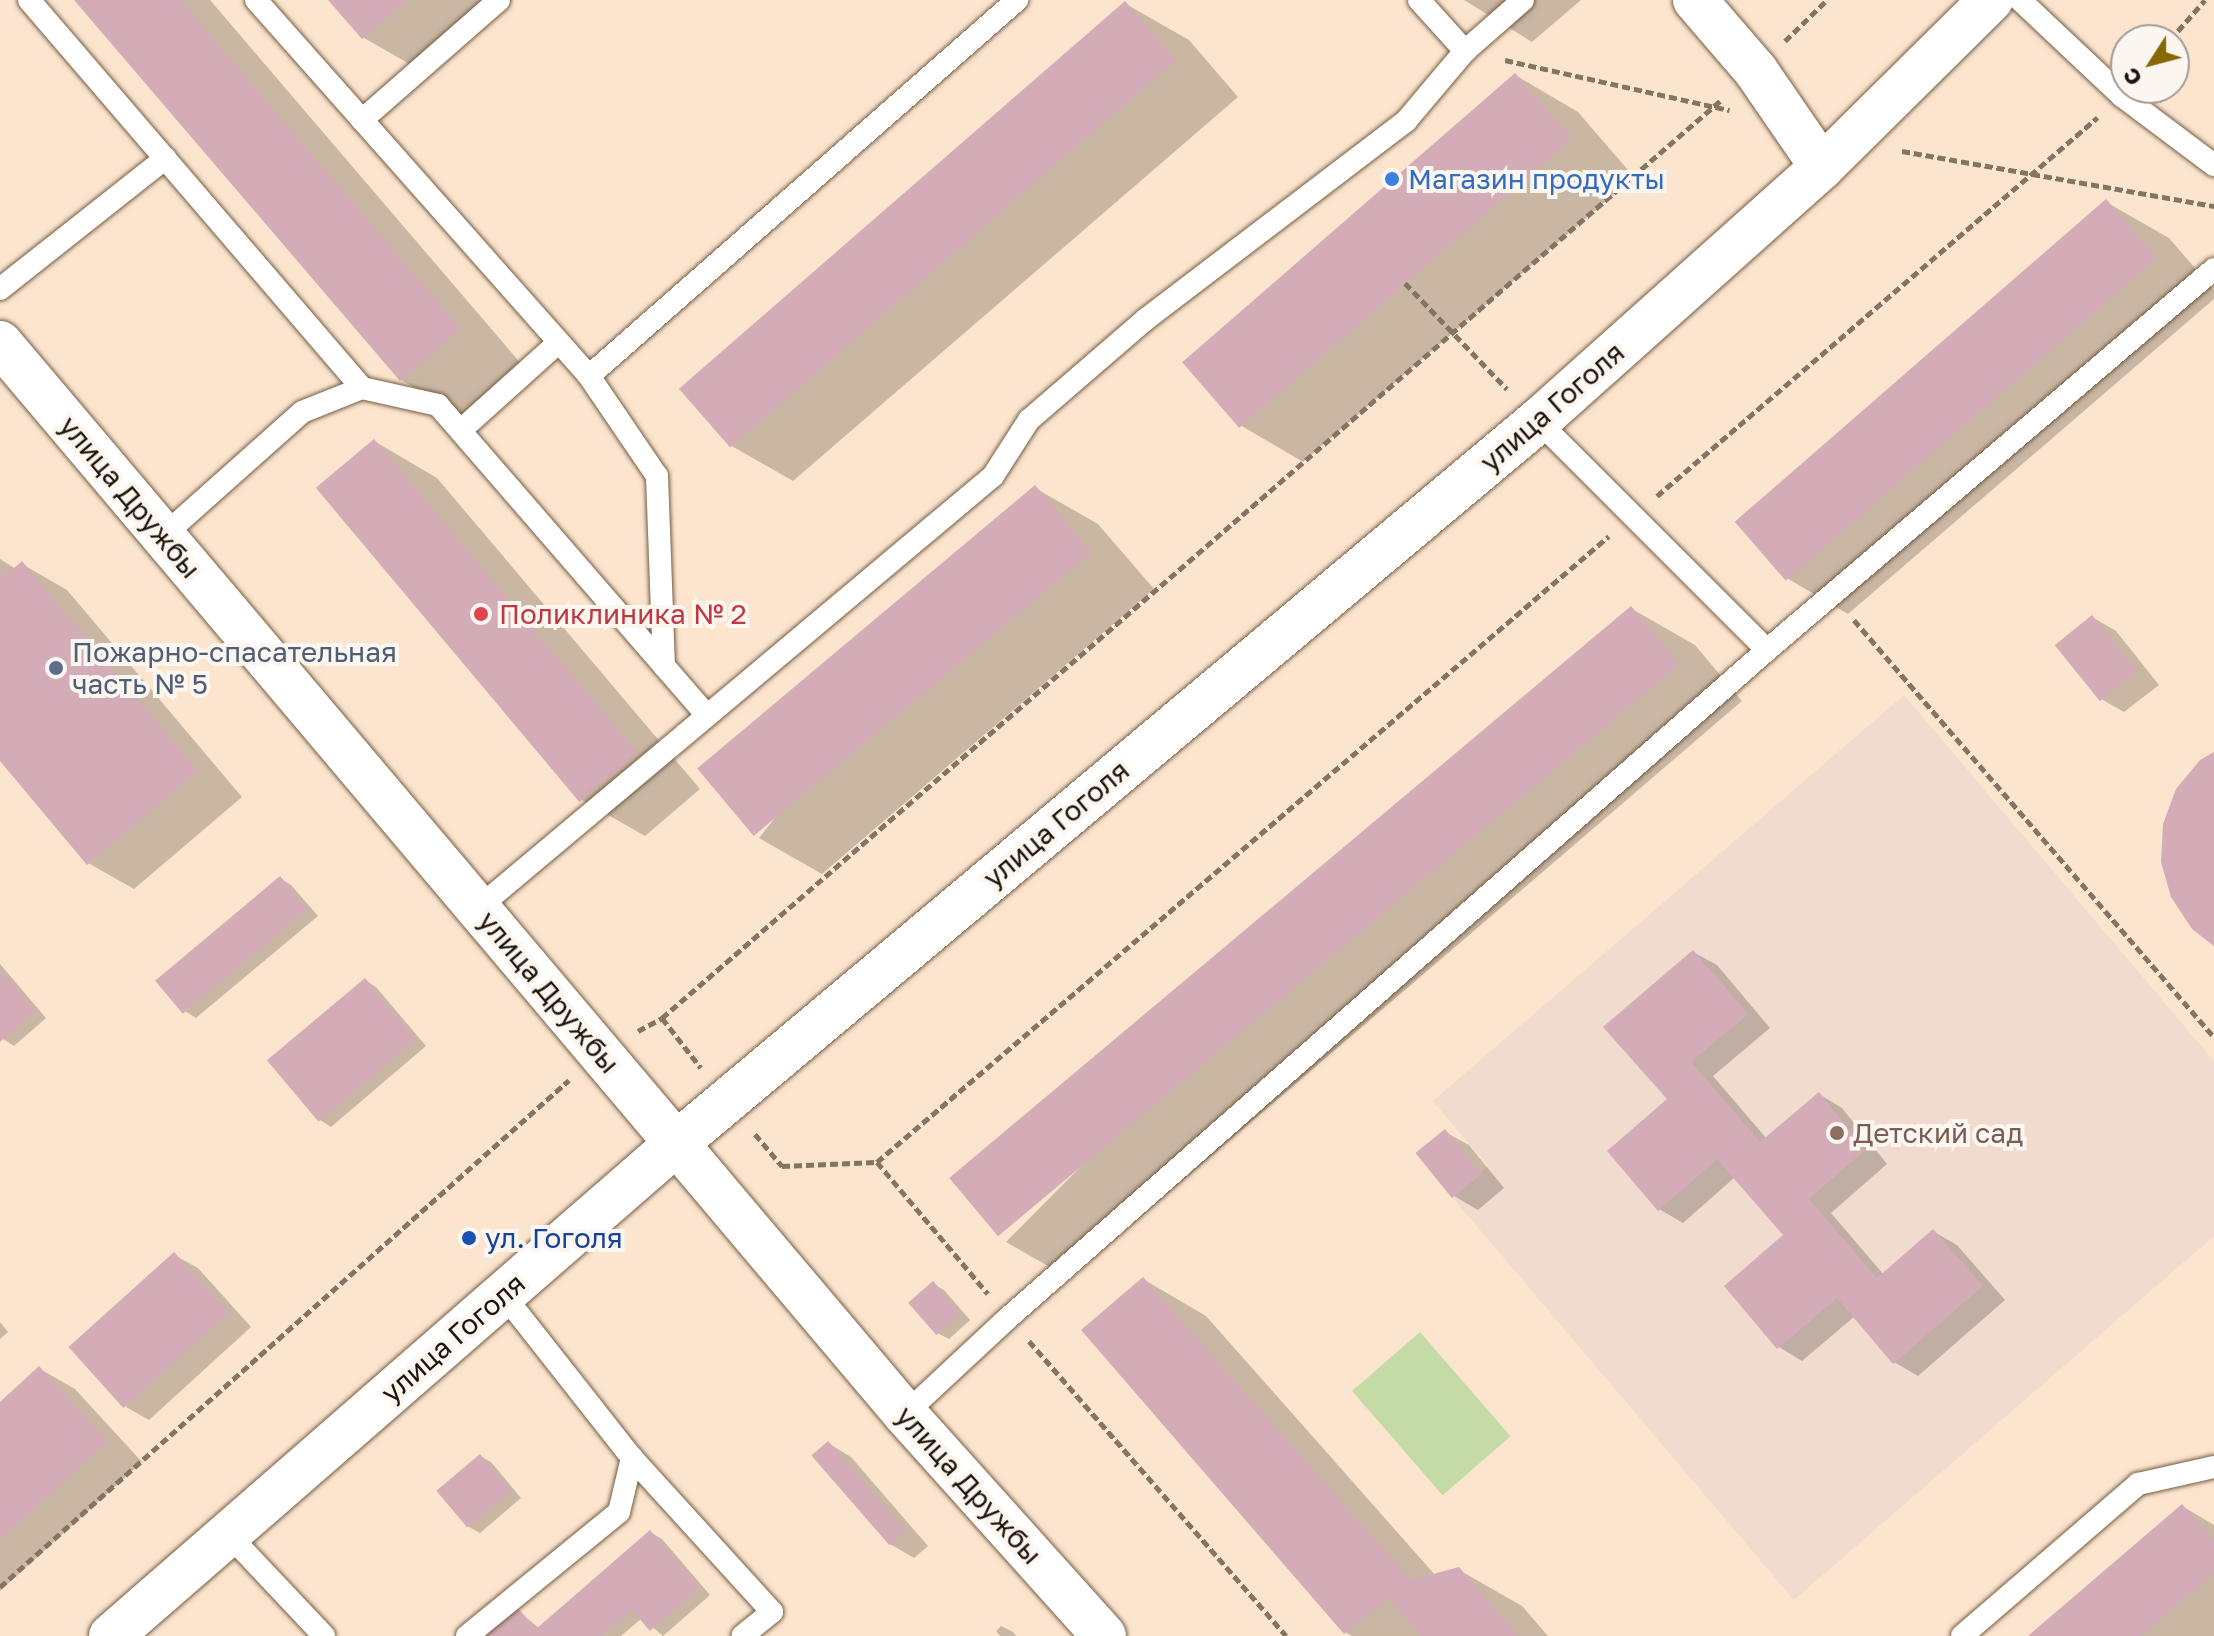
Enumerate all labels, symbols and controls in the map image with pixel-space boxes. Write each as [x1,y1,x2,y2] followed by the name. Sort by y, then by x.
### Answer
[2110,24,2190,104] north arrow
[2116,63,2147,91] text: С
[1408,162,1665,196] place label: Магазин продукты
[1383,170,1401,188] marker: Магазин продукты
[1473,335,1631,479] street label: улица Гоголя
[52,409,208,585] street label: улица Дружбы
[499,597,747,631] place label: Поликлиника № 2
[470,603,492,625] marker: Поликлиника № 2
[72,635,397,701] place label: Пожарно-спасательная часть № 5
[47,659,65,677] marker: Пожарно-спасательная часть № 5
[976,753,1136,895] street label: улица Гоголя
[471,904,627,1080] street label: улица Дружбы
[1853,1116,2023,1150] place label: Детский сад
[1828,1124,1846,1142] marker: Детский сад
[485,1221,623,1255] place label: ул. Гоголя
[460,1229,478,1247] marker: ул. Гоголя
[374,1266,532,1410] street label: улица Гоголя
[889,1399,1049,1571] street label: улица Дружбы

